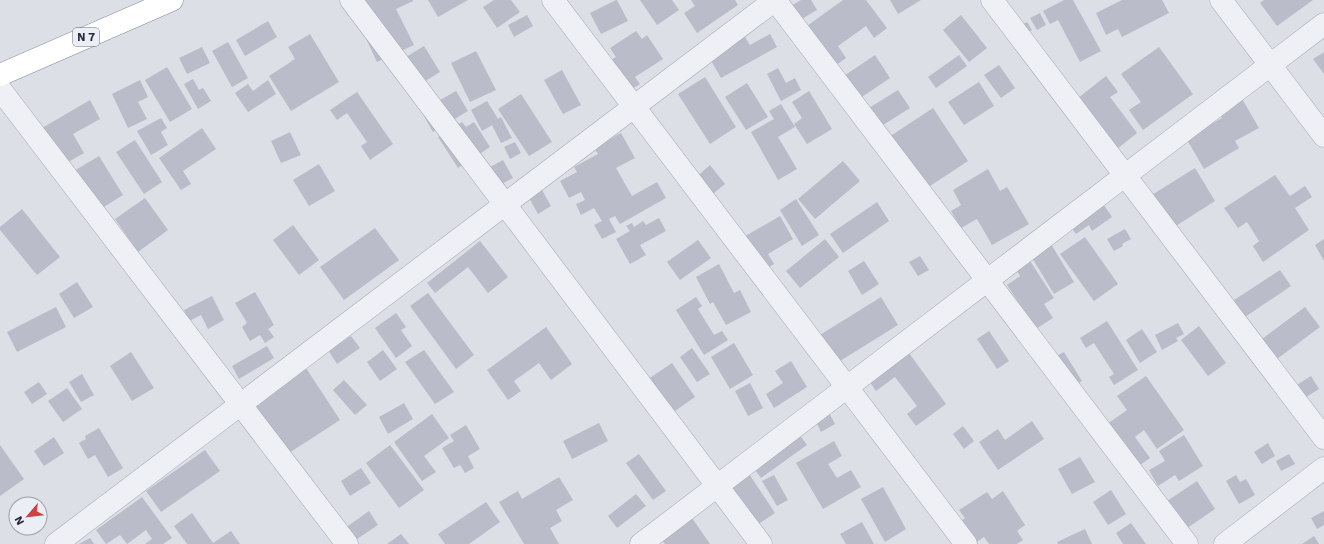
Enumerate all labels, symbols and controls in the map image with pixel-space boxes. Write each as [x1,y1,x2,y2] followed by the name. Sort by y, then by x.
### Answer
[73,28,99,46] road number: N 7
[8,496,48,536] north arrow
[12,514,27,527] text: N

